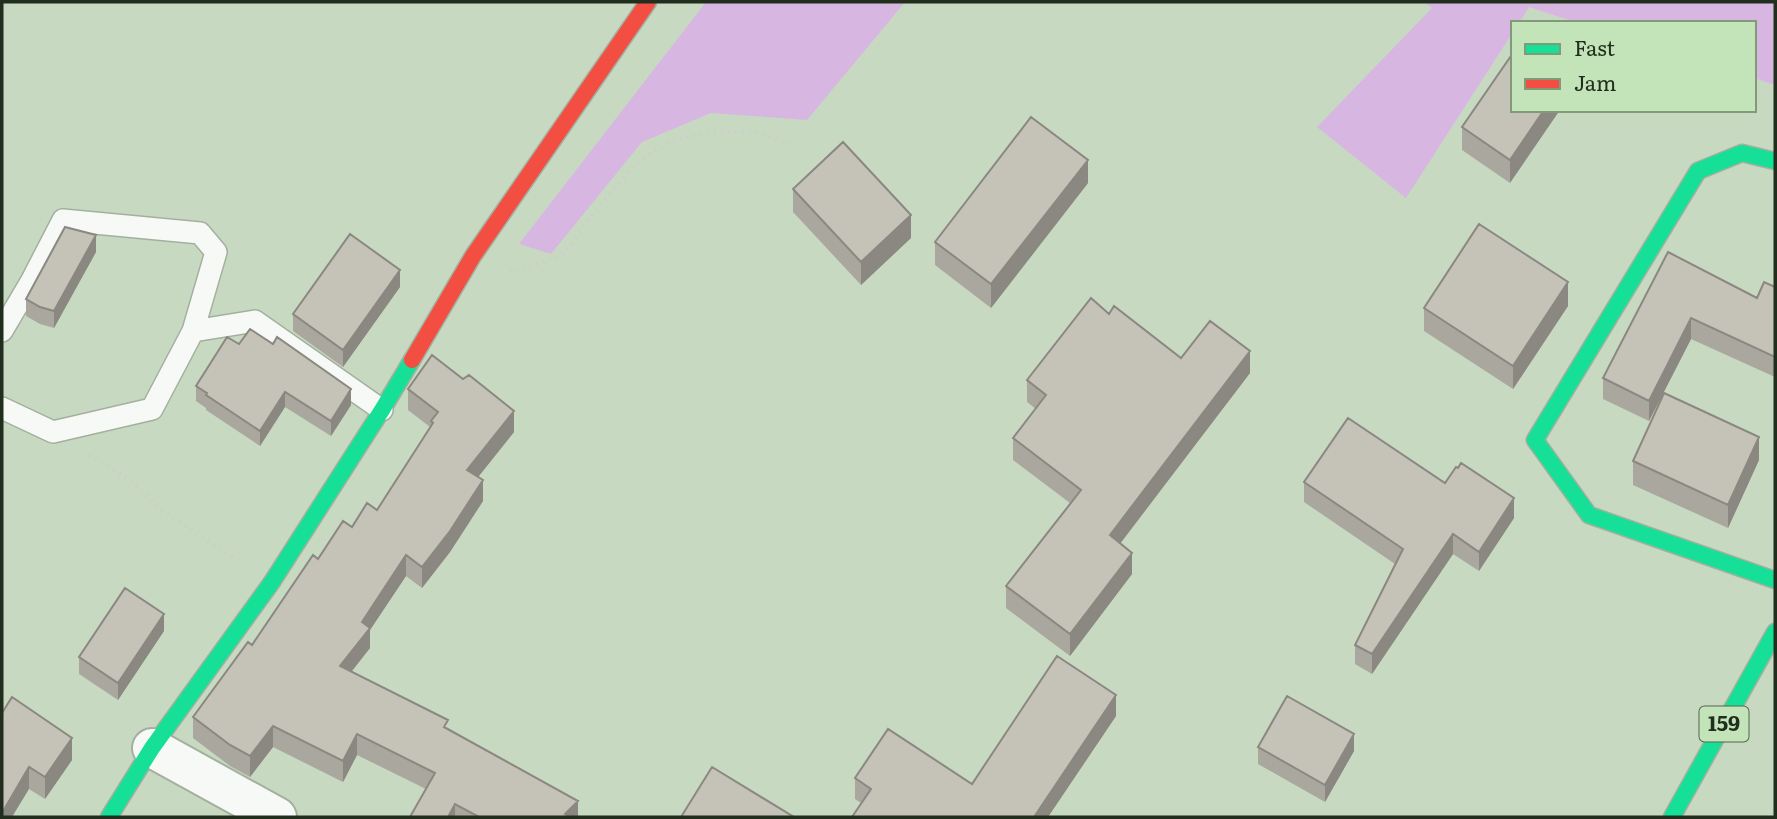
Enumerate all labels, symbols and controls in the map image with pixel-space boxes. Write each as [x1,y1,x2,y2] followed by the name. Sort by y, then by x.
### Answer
[1511,21,1756,112] legend
[1574,31,1615,62] text: Fast
[1574,66,1616,97] text: Jam
[1700,706,1748,742] road number: 159

